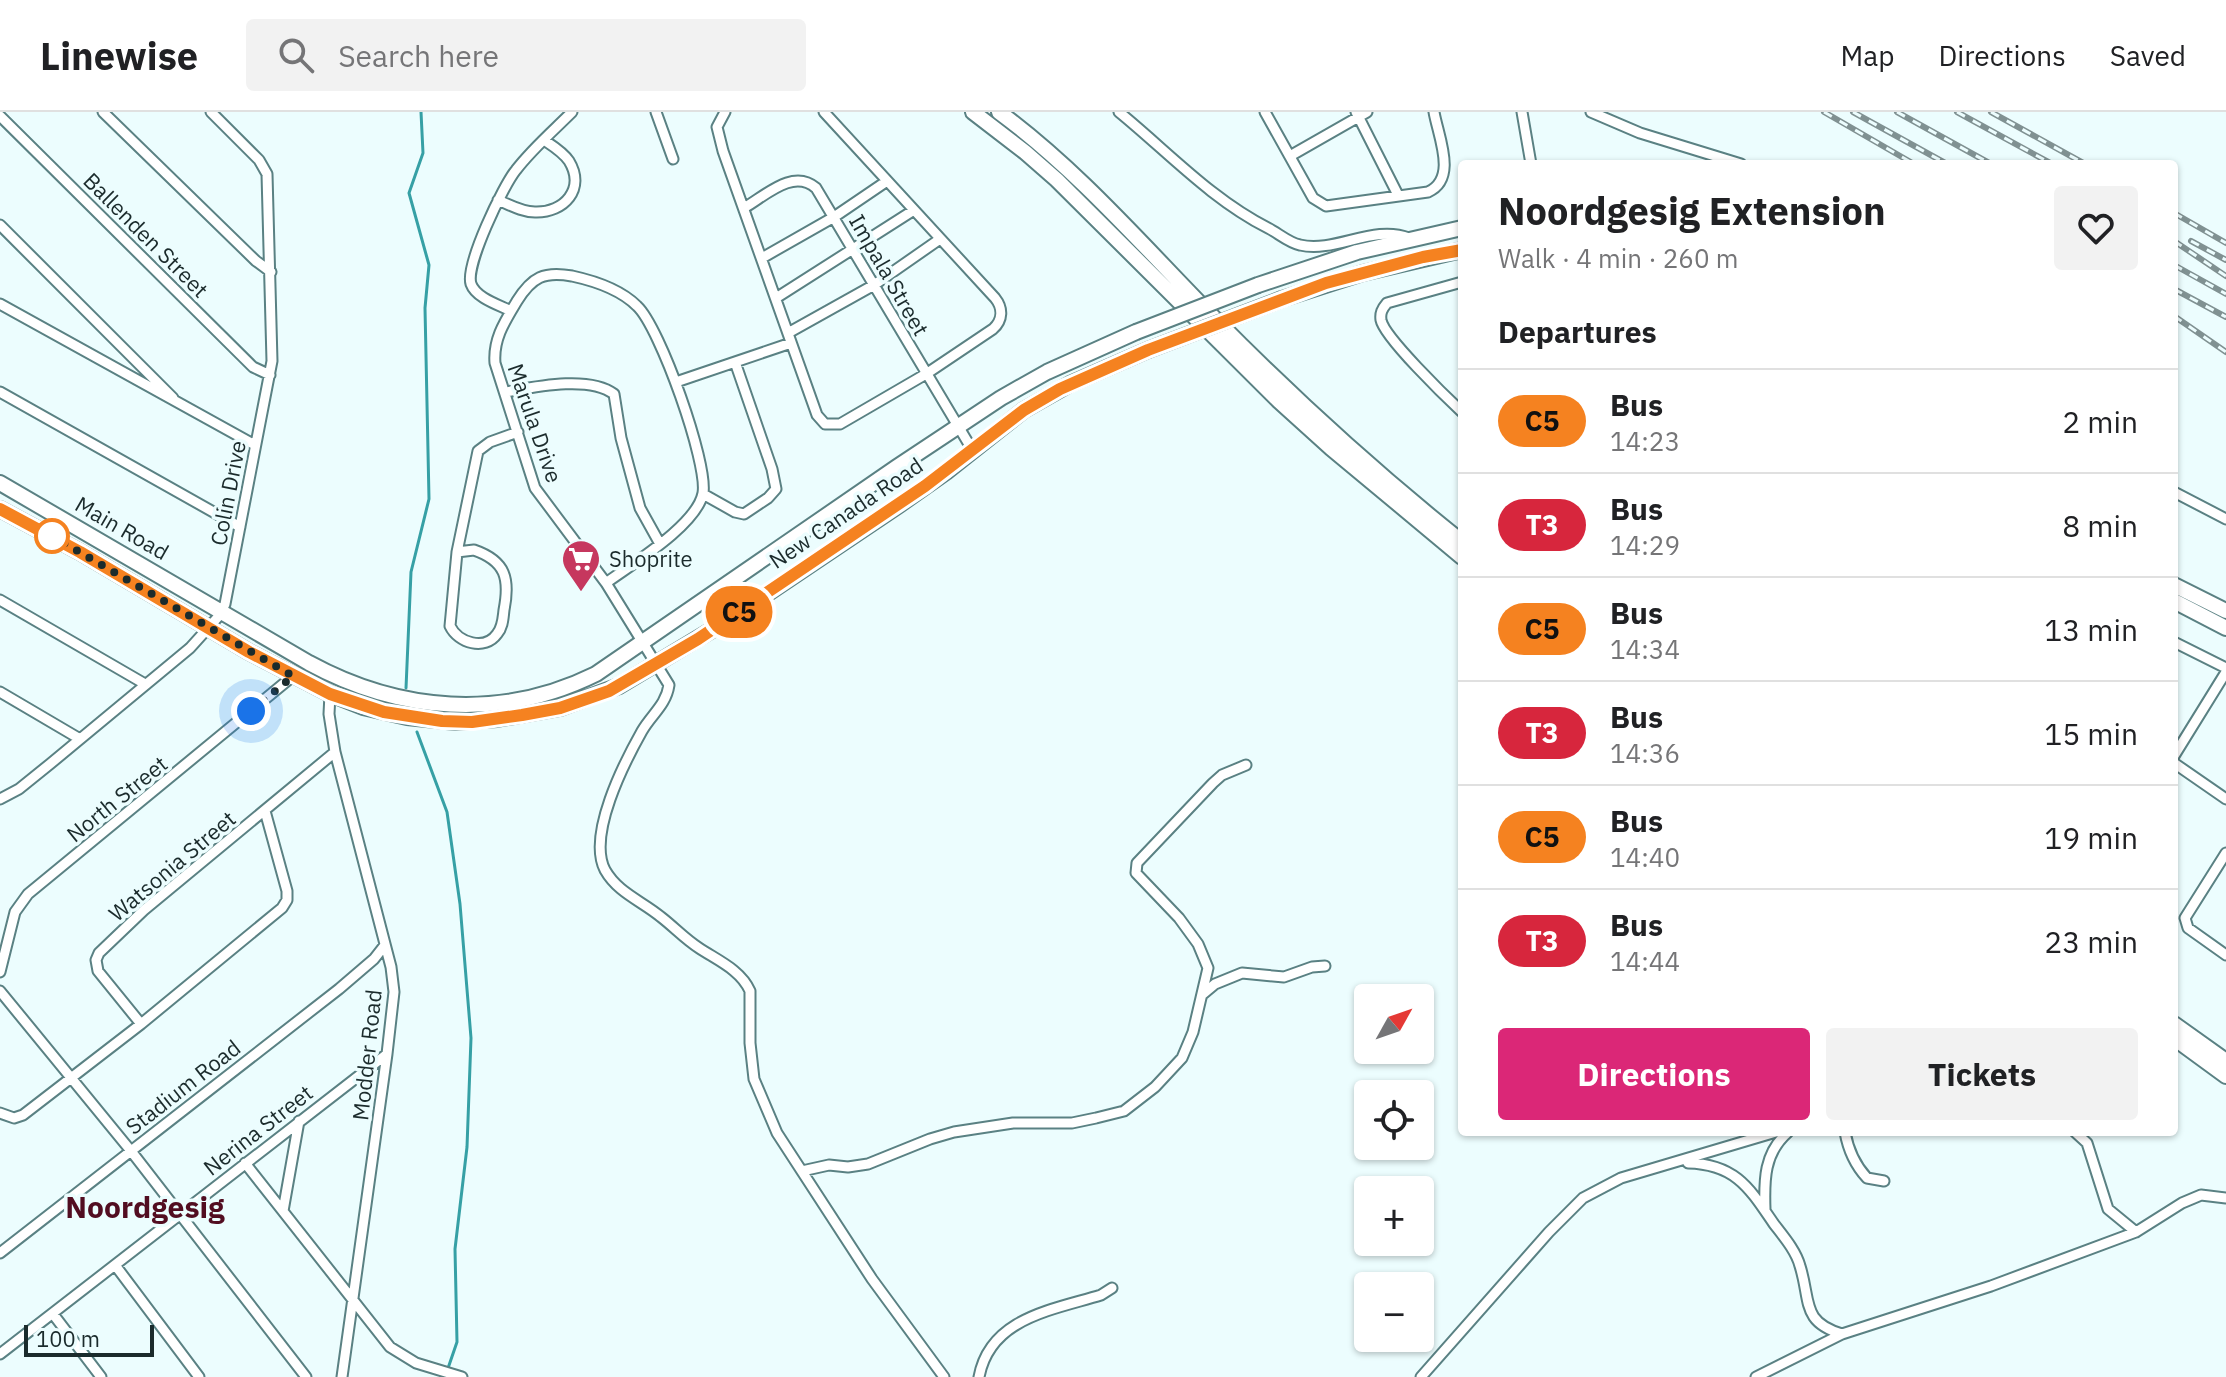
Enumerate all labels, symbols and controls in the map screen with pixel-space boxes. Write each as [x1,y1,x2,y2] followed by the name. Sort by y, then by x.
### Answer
[246,19,806,91] search box
[40,31,198,80] text: Linewise
[274,33,318,77] icon: search
[338,36,499,75] text: Search here
[1840,37,1894,74] text: Map
[1938,37,2066,74] text: Directions
[2110,37,2186,74] text: Saved
[78,166,215,303] street label: Ballenden Street
[1498,186,1886,235] text: Noordgesig Extension
[2054,186,2138,270] button: heart
[843,209,936,341] street label: Impala Street
[1498,241,1738,275] text: Walk · 4 min · 260 m
[1498,312,1657,351] text: Departures
[502,359,569,486] street label: Marula Drive
[1610,385,1663,424] text: Bus
[1524,402,1560,439] text: C5
[2062,402,2138,441] text: 2 min
[1610,424,1680,458] text: 14:23
[203,438,252,548] street label: Colin Drive
[763,450,928,575] street label: New Canada Road
[70,489,174,566] street label: Main Road
[1610,489,1663,528] text: Bus
[1525,506,1559,543] text: T3
[2062,506,2138,545] text: 8 min
[35,519,69,553] unlabelled marker
[1610,528,1680,562] text: 14:29
[560,538,602,593] supermarket icon: Shoprite
[609,544,693,573] place label: Shoprite
[703,586,775,638] line badge: C5
[721,593,757,630] text: C5
[1610,593,1663,632] text: Bus
[1524,610,1560,647] text: C5
[2044,610,2138,649] text: 13 min
[1610,632,1680,666] text: 14:34
[231,691,271,731] your location
[1610,697,1663,736] text: Bus
[1525,714,1559,751] text: T3
[2044,714,2138,753] text: 15 min
[1610,736,1680,770] text: 14:36
[60,749,173,848] street label: North Street
[1610,801,1663,840] text: Bus
[102,804,241,927] street label: Watsonia Street
[1524,818,1560,855] text: C5
[2044,818,2138,857] text: 19 min
[1610,840,1680,874] text: 14:40
[1610,905,1663,944] text: Bus
[1525,922,1559,959] text: T3
[2044,922,2138,961] text: 23 min
[1610,944,1680,978] text: 14:44
[1354,984,1434,1064] north arrow
[1354,984,1434,1352] map controls
[345,988,388,1122] street label: Modder Road
[1498,1028,1810,1120] button: Directions
[1826,1028,2138,1120] button: Tickets
[119,1033,246,1141] street label: Stadium Road
[197,1078,318,1181] street label: Nerina Street
[1354,1080,1434,1160] button: locate
[1354,1176,1434,1256] button: +
[65,1187,225,1226] district label: Noordgesig
[1354,1272,1434,1352] button: −
[24,1321,154,1357] scale bar
[36,1324,100,1353] text: 100 m

